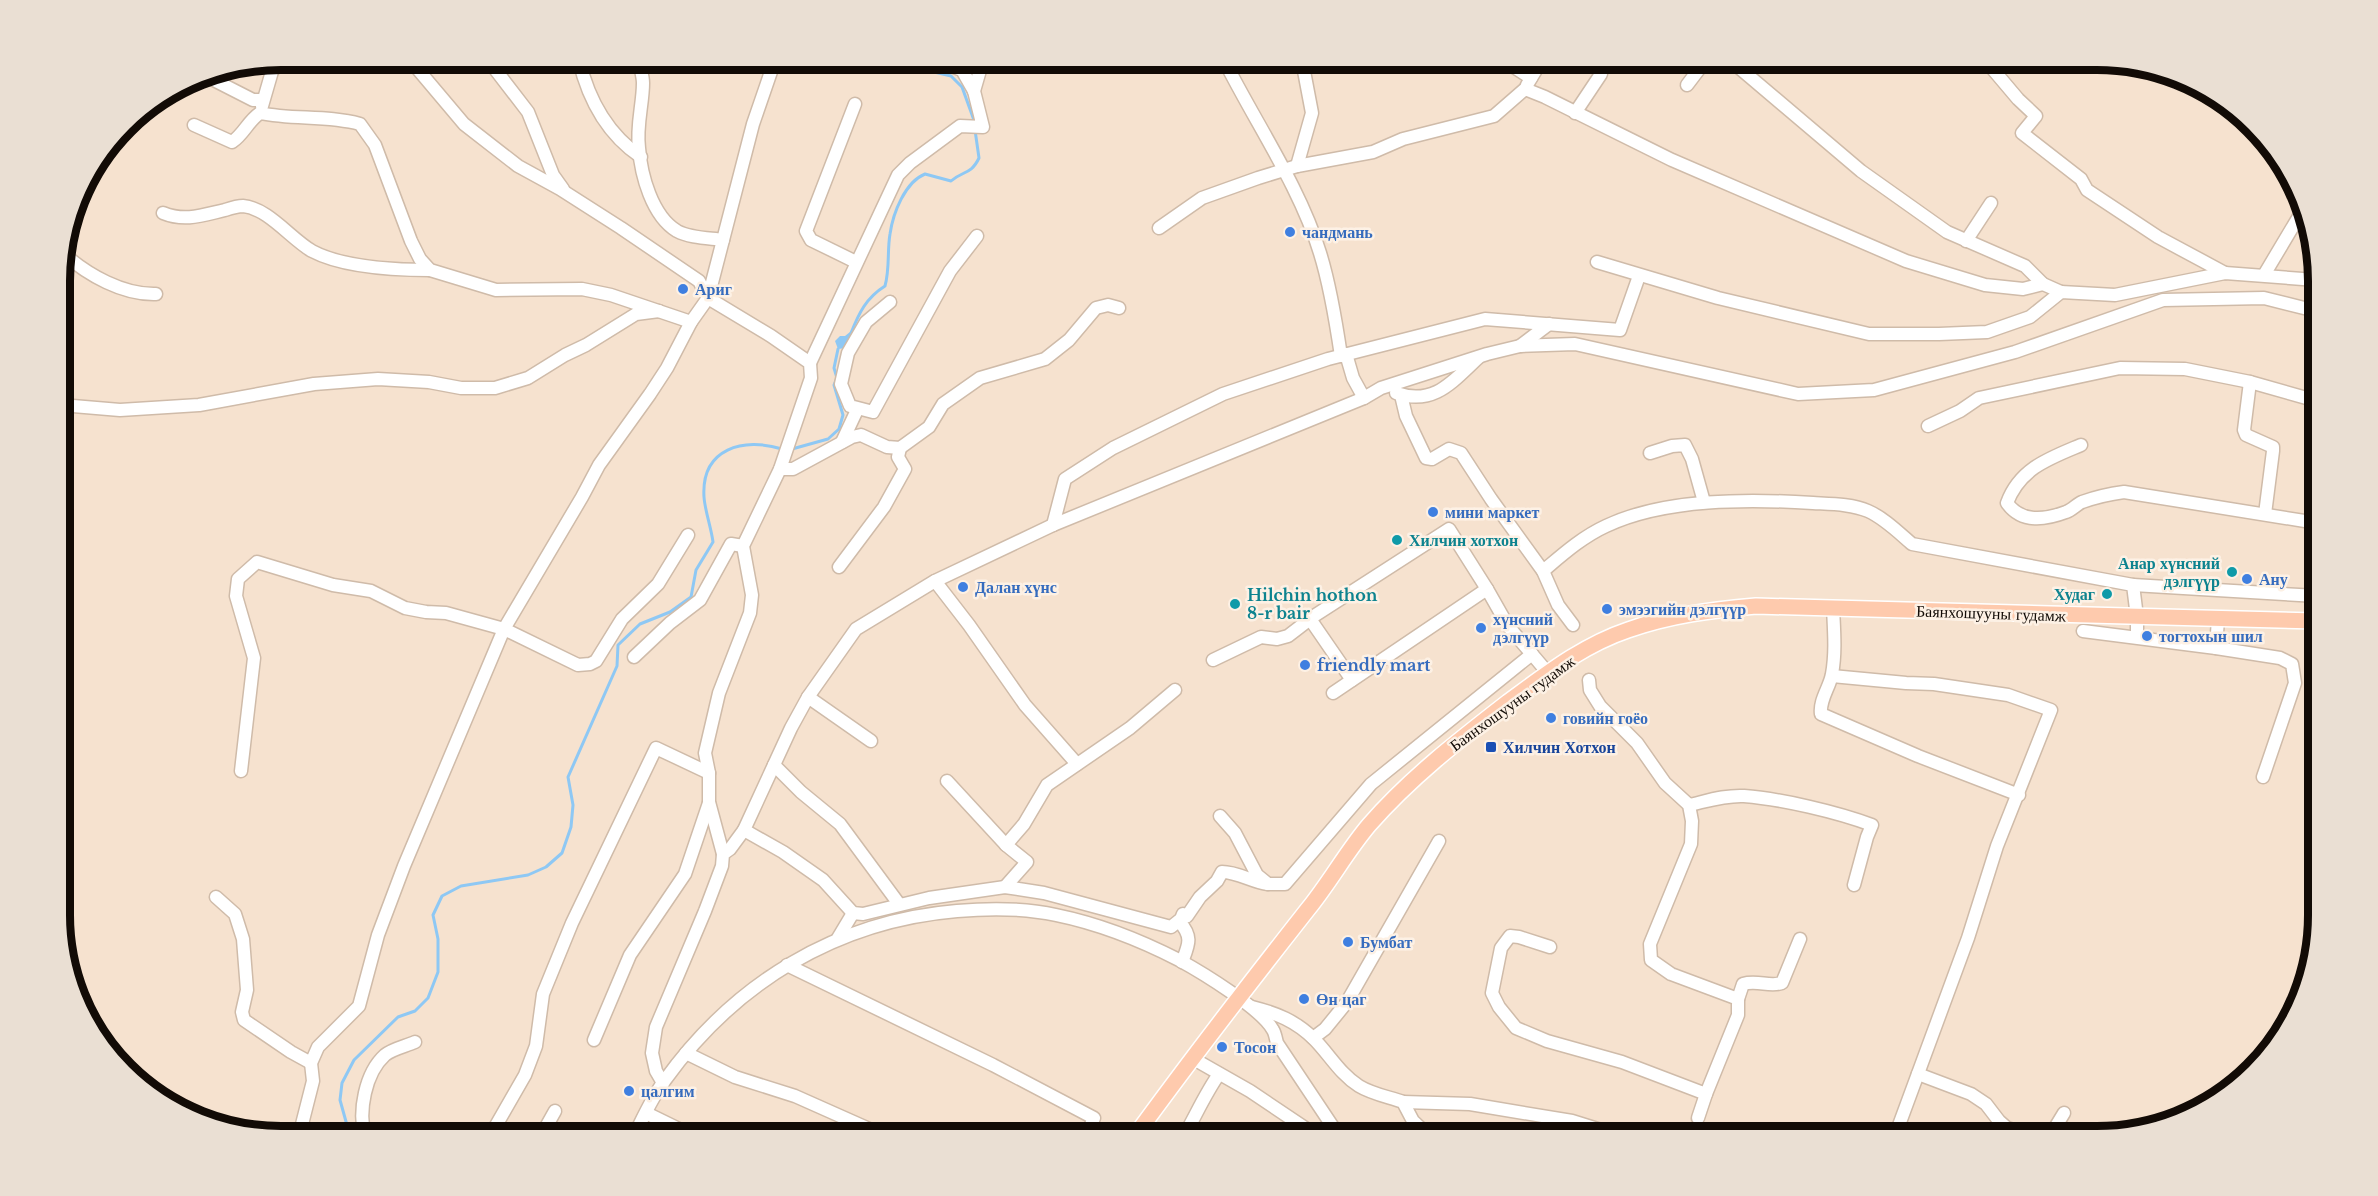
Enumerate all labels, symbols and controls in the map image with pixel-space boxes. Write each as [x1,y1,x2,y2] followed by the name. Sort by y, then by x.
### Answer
[1302,222,1373,242] place label: чандмань
[1283,225,1297,239] marker: чандмань
[695,279,732,299] place label: Ариг
[676,282,690,296] marker: Ариг
[1445,502,1539,522] place label: мини маркет
[1426,505,1440,519] marker: мини маркет
[1409,530,1518,550] place label: Хилчин хотхон
[1390,533,1404,547] marker: Хилчин хотхон
[2118,553,2220,591] place label: Анар хүнсний дэлгүүр
[2225,565,2239,579] marker: Анар хүнсний дэлгүүр
[2259,569,2288,589] place label: Ану
[2240,572,2254,586] marker: Ану
[975,577,1057,597] place label: Далан хүнс
[956,580,970,594] marker: Далан хүнс
[2054,584,2095,604] place label: Худаг
[1247,585,1378,623] place label: Hilchin hothon 8-r bair
[2100,587,2114,601] marker: Худаг
[1228,597,1242,611] marker: Hilchin hothon 8-r bair
[1619,599,1746,619] place label: эмээгийн дэлгүүр
[1916,600,2067,626] street label: Баянхошууны гудамж
[1600,602,1614,616] marker: эмээгийн дэлгүүр
[1493,609,1553,647] place label: хүнсний дэлгүүр
[1474,621,1488,635] marker: хүнсний дэлгүүр
[2159,626,2263,646] place label: тогтохын шил
[2140,629,2154,643] marker: тогтохын шил
[1446,650,1579,755] street label: Баянхошууны гудамж
[1317,655,1431,675] place label: friendly mart
[1298,658,1312,672] marker: friendly mart
[1563,708,1648,728] place label: говийн гоёо
[1544,711,1558,725] marker: говийн гоёо
[1503,737,1616,757] place label: Хилчин Хотхон
[1484,740,1498,754] marker: Хилчин Хотхон
[1360,932,1412,952] place label: Бумбат
[1341,935,1355,949] marker: Бумбат
[1316,989,1366,1009] place label: Өн цаг
[1297,992,1311,1006] marker: Өн цаг
[1234,1037,1276,1057] place label: Тосон
[1215,1040,1229,1054] marker: Тосон
[641,1081,695,1101] place label: цалгим
[622,1084,636,1098] marker: цалгим

